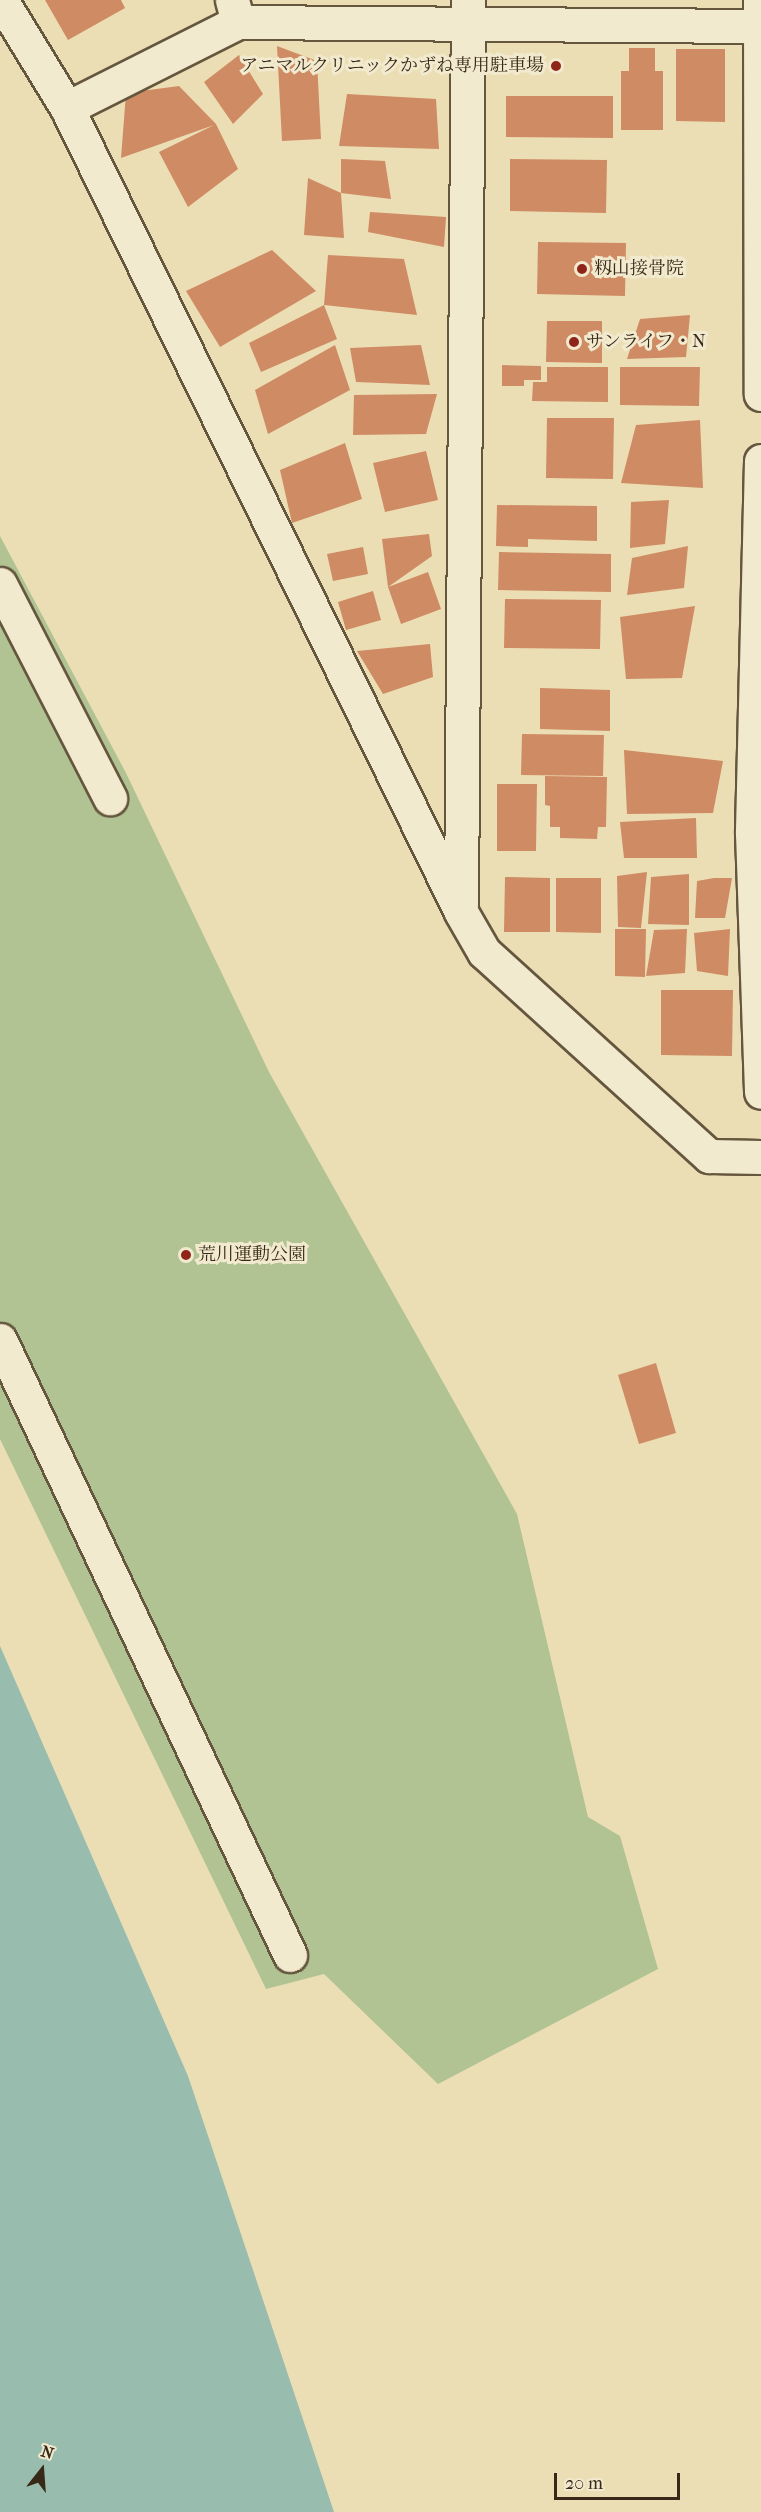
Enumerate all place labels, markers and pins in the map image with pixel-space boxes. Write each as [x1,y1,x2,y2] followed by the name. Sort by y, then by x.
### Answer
[238,55,544,77] place label: アニマルクリニックかずね専用駐車場
[549,59,563,73] marker: アニマルクリニックかずね専用駐車場
[594,258,684,280] place label: 籾山接骨院
[575,262,589,276] marker: 籾山接骨院
[586,331,708,353] place label: サンライフ・N
[567,335,581,349] marker: サンライフ・N
[198,1244,306,1266] place label: 荒川運動公園
[179,1248,193,1262] marker: 荒川運動公園

